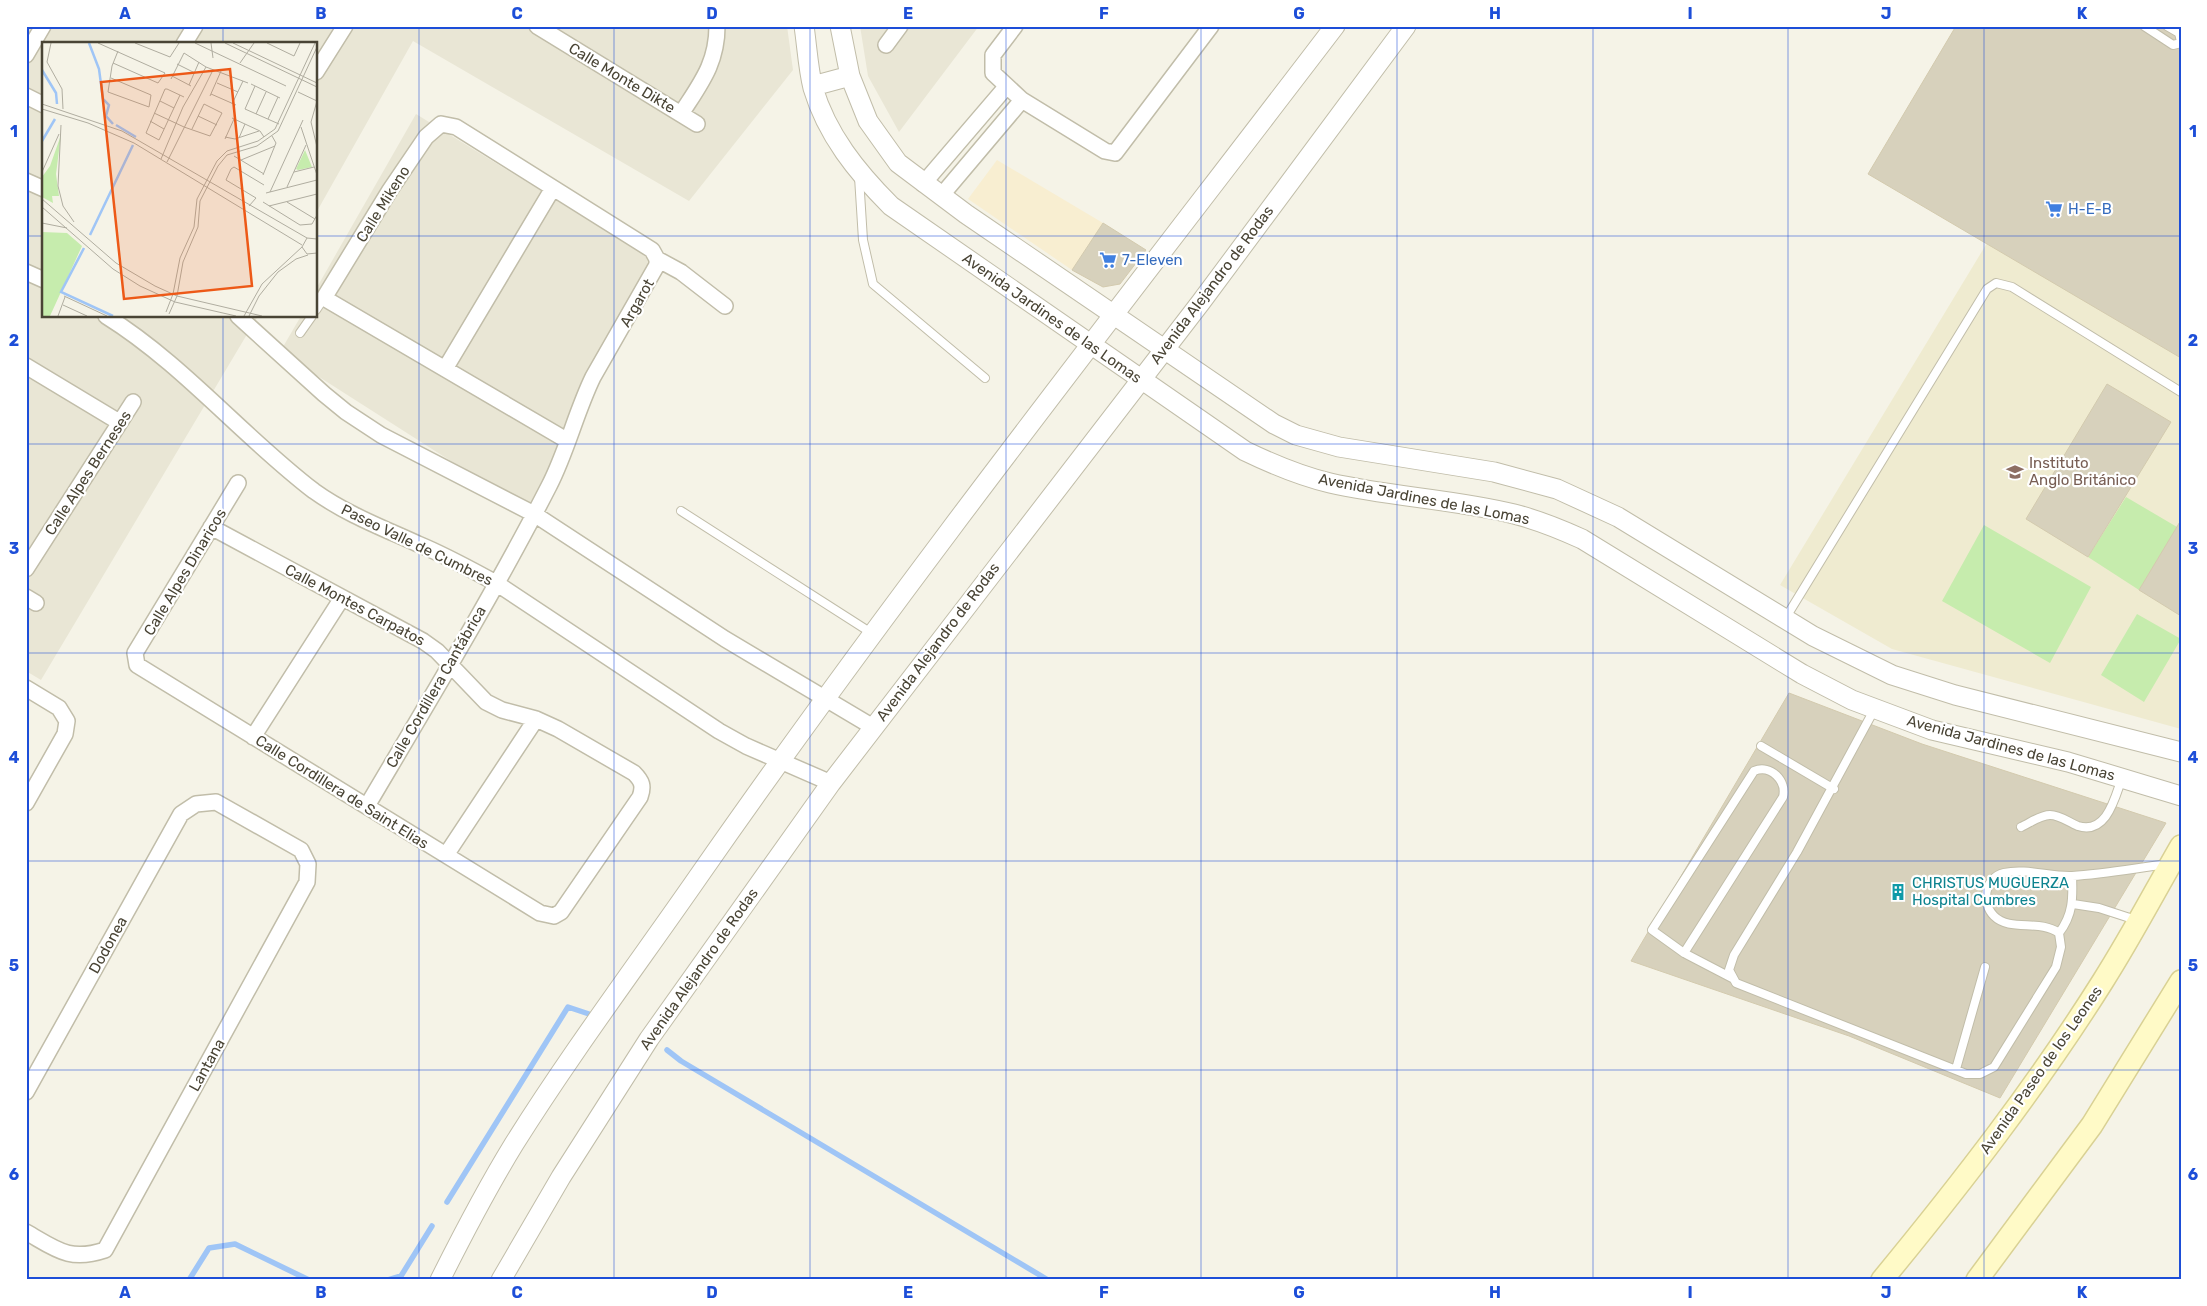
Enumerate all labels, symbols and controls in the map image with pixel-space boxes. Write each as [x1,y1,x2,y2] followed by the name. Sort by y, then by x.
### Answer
[119,4,131,23] text: A
[315,4,327,23] text: B
[511,4,523,23] text: C
[706,4,718,23] text: D
[903,4,913,23] text: E
[1099,4,1109,23] text: F
[1293,4,1305,23] text: G
[1489,4,1501,23] text: H
[1687,4,1693,23] text: I
[1881,4,1891,23] text: J
[2077,4,2088,23] text: K
[565,39,679,117] street label: Calle Monte Dikte
[42,42,318,318] inset map
[10,122,18,141] text: 1
[2189,122,2197,141] text: 1
[352,162,414,246] street label: Calle Mikeno
[2044,199,2064,219] supermarket icon: H-E-B
[2068,200,2112,218] place label: H-E-B
[1147,202,1278,368] street label: Avenida Alejandro de Rodas
[959,249,1145,387] street label: Avenida Jardines de las Lomas
[1098,250,1118,270] supermarket icon: 7-Eleven
[1122,251,1183,269] place label: 7-Eleven
[616,276,658,330] street label: Argarot
[9,331,19,350] text: 2
[2188,331,2198,350] text: 2
[41,407,135,539] street label: Calle Alpes Berneses
[2029,454,2136,489] place label: Instituto Anglo Británico
[2005,462,2025,482] school or university icon: Instituto Anglo Británico
[1317,470,1531,528] street label: Avenida Jardines de las Lomas
[338,500,496,590] street label: Paseo Valle de Cumbres
[140,505,230,639] street label: Calle Alpes Dinaricos
[9,539,19,558] text: 3
[2188,539,2198,558] text: 3
[873,559,1004,725] street label: Avenida Alejandro de Rodas
[282,560,428,650] street label: Calle Montes Carpatos
[382,603,490,771] street label: Calle Cordillera Cantábrica
[1905,712,2117,785] street label: Avenida Jardines de las Lomas
[252,731,432,853] street label: Calle Cordillera de Saint Elias
[9,748,20,767] text: 4
[2188,748,2199,767] text: 4
[1912,874,2069,909] place label: CHRISTUS MUGUERZA Hospital Cumbres
[1888,882,1908,902] building icon: CHRISTUS MUGUERZA Hospital Cumbres
[636,884,762,1053] street label: Avenida Alejandro de Rodas
[85,913,131,977] street label: Dodonea
[9,956,19,975] text: 5
[2188,956,2198,975] text: 5
[1976,982,2106,1157] street label: Avenida Paseo de los Leones
[185,1036,229,1094] street label: Lantana
[9,1165,19,1184] text: 6
[2188,1165,2198,1184] text: 6
[119,1283,131,1302] text: A
[315,1283,327,1302] text: B
[511,1283,523,1302] text: C
[706,1283,718,1302] text: D
[903,1283,913,1302] text: E
[1099,1283,1109,1302] text: F
[1293,1283,1305,1302] text: G
[1489,1283,1501,1302] text: H
[1687,1283,1693,1302] text: I
[1881,1283,1891,1302] text: J
[2077,1283,2088,1302] text: K

